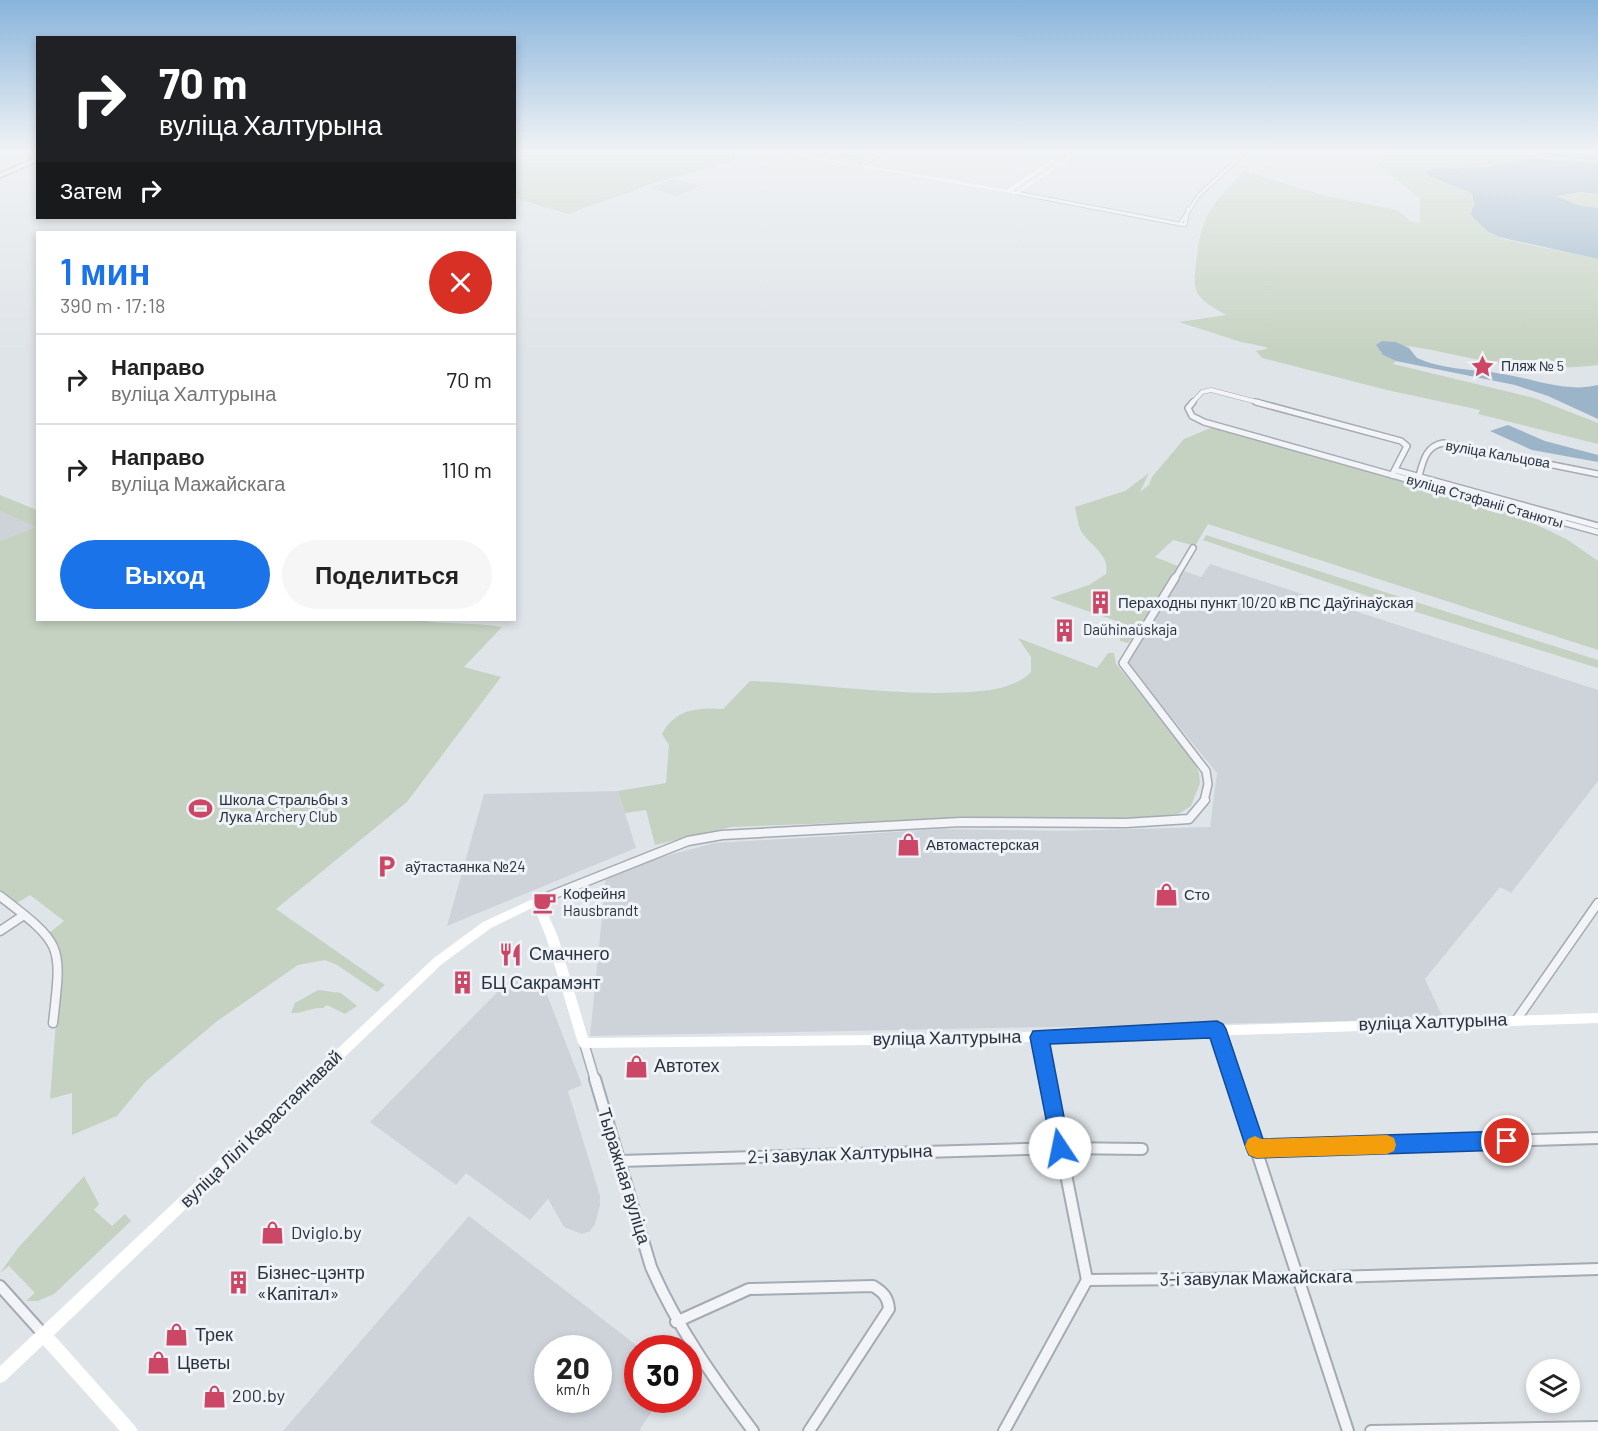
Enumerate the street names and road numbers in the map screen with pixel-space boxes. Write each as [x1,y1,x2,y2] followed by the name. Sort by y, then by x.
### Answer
[1445,436,1552,471] street label: вуліца Кальцова
[1405,470,1565,531] street label: вуліца Стэфаніі Станюты
[1358,1007,1509,1035] street label: вуліца Халтурына
[872,1025,1023,1049] street label: вуліца Халтурына
[175,1045,346,1211] street label: вуліца Лілі Карастаянавай
[594,1105,656,1247] street label: Тыражная вуліца
[747,1139,934,1167] street label: 2-і завулак Халтурына
[1159,1264,1354,1290] street label: 3-і завулак Мажайскага

